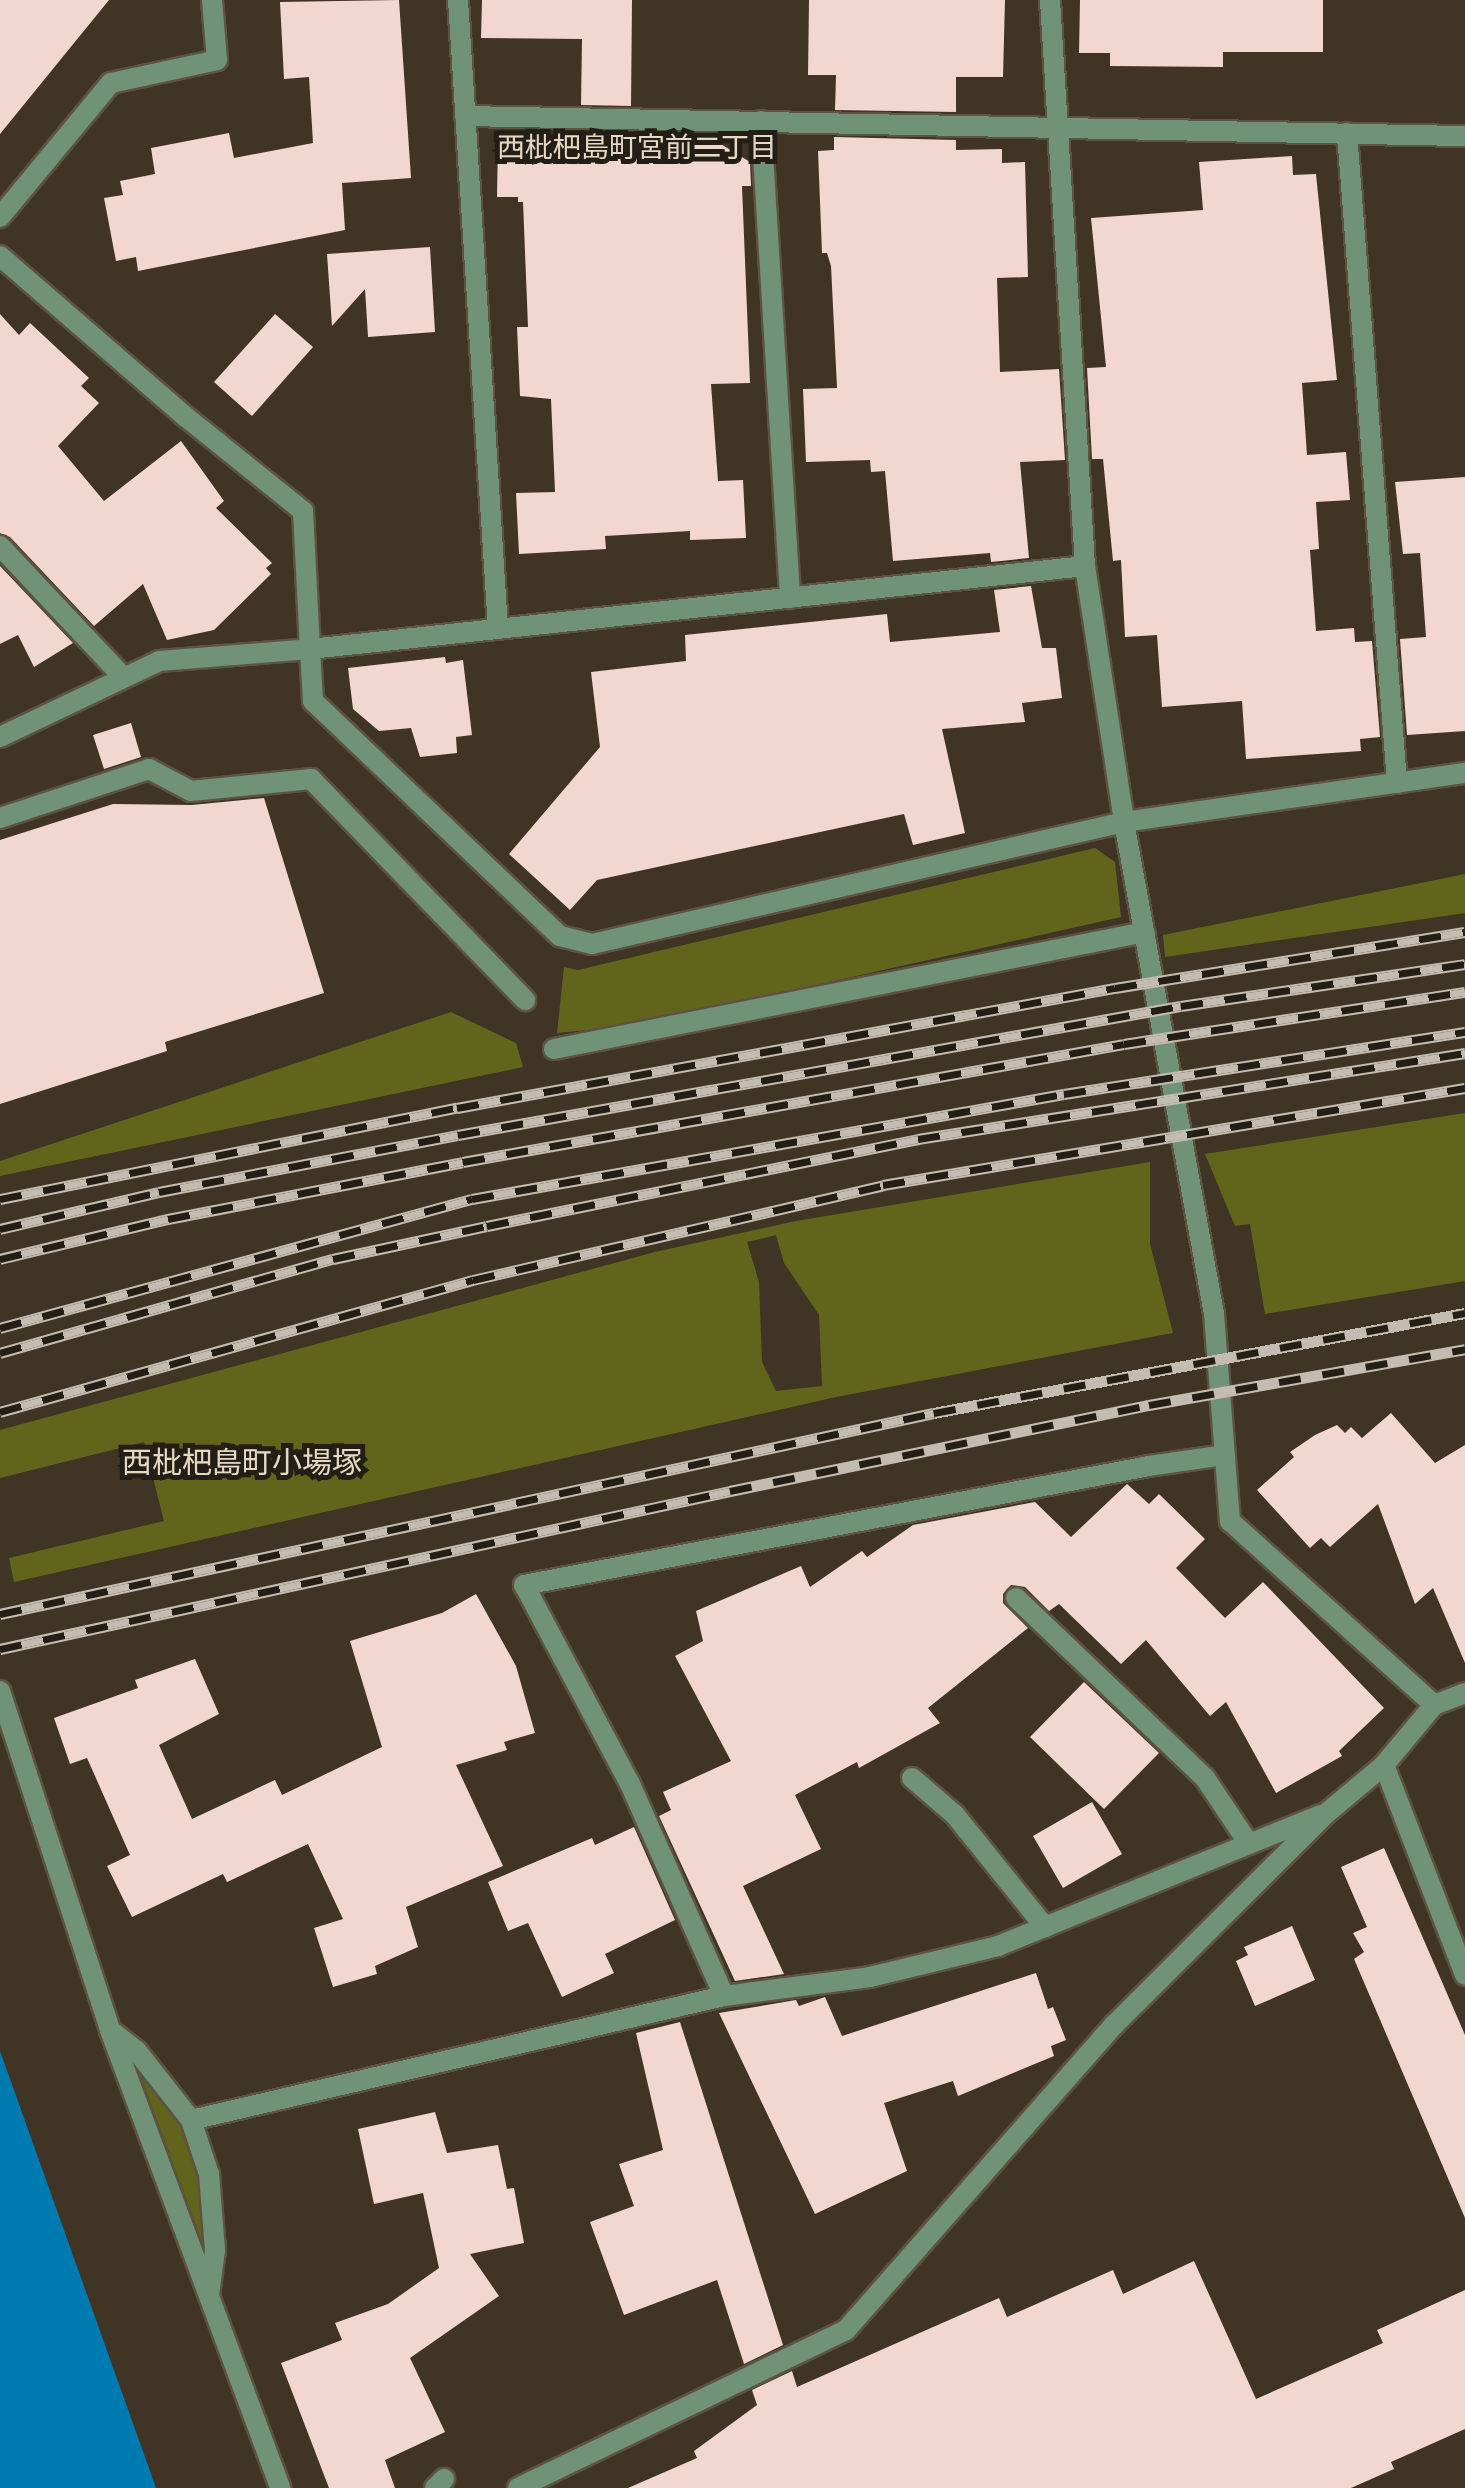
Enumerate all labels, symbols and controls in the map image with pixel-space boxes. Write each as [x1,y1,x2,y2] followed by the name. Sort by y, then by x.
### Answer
[497,131,777,165] district label: 西枇杷島町宮前二丁目
[122,1445,362,1481] district label: 西枇杷島町小場塚

